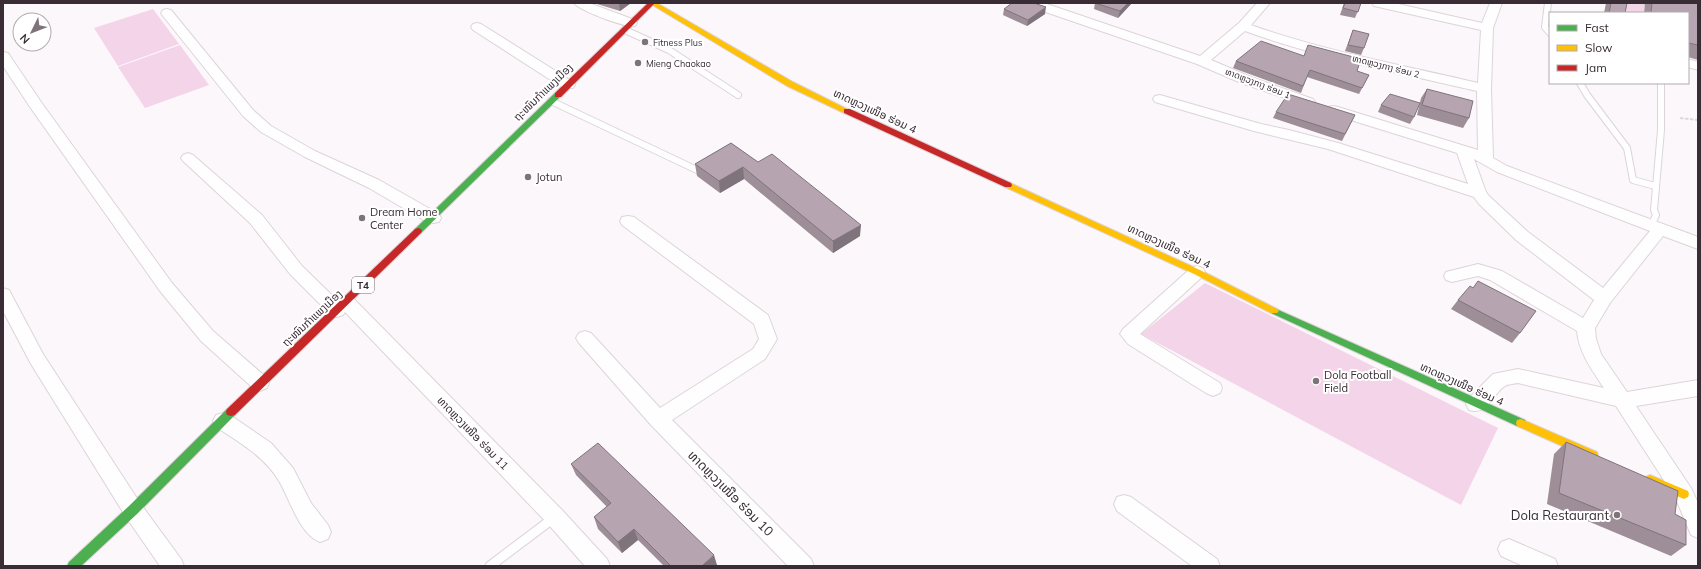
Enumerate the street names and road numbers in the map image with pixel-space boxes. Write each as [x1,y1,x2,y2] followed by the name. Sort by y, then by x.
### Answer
[1351,52,1421,81] street label: ທາດຫຼວງກາງ ຮ່ອມ 2
[510,60,576,124] street label: ຖະໜົນກຳແພງເມືອງ
[1224,66,1292,101] street label: ທາດຫຼວງກາງ ຮ່ອມ 1
[831,86,919,137] street label: ທາດຫຼວງເໜືອ ຮ່ອມ 4
[1125,221,1213,272] street label: ທາດຫຼວງເໜືອ ຮ່ອມ 4
[352,277,374,293] road number: T4
[279,287,345,349] street label: ຖະໜົນກຳແພງເມືອງ
[1418,359,1506,409] street label: ທາດຫຼວງເໜືອ ຮ່ອມ 4
[434,393,512,473] street label: ທາດຫຼວງເໜືອ ຮ່ອມ 11
[685,447,777,539] street label: ທາດຫຼວງເໜືອ ຮ່ອມ 10

